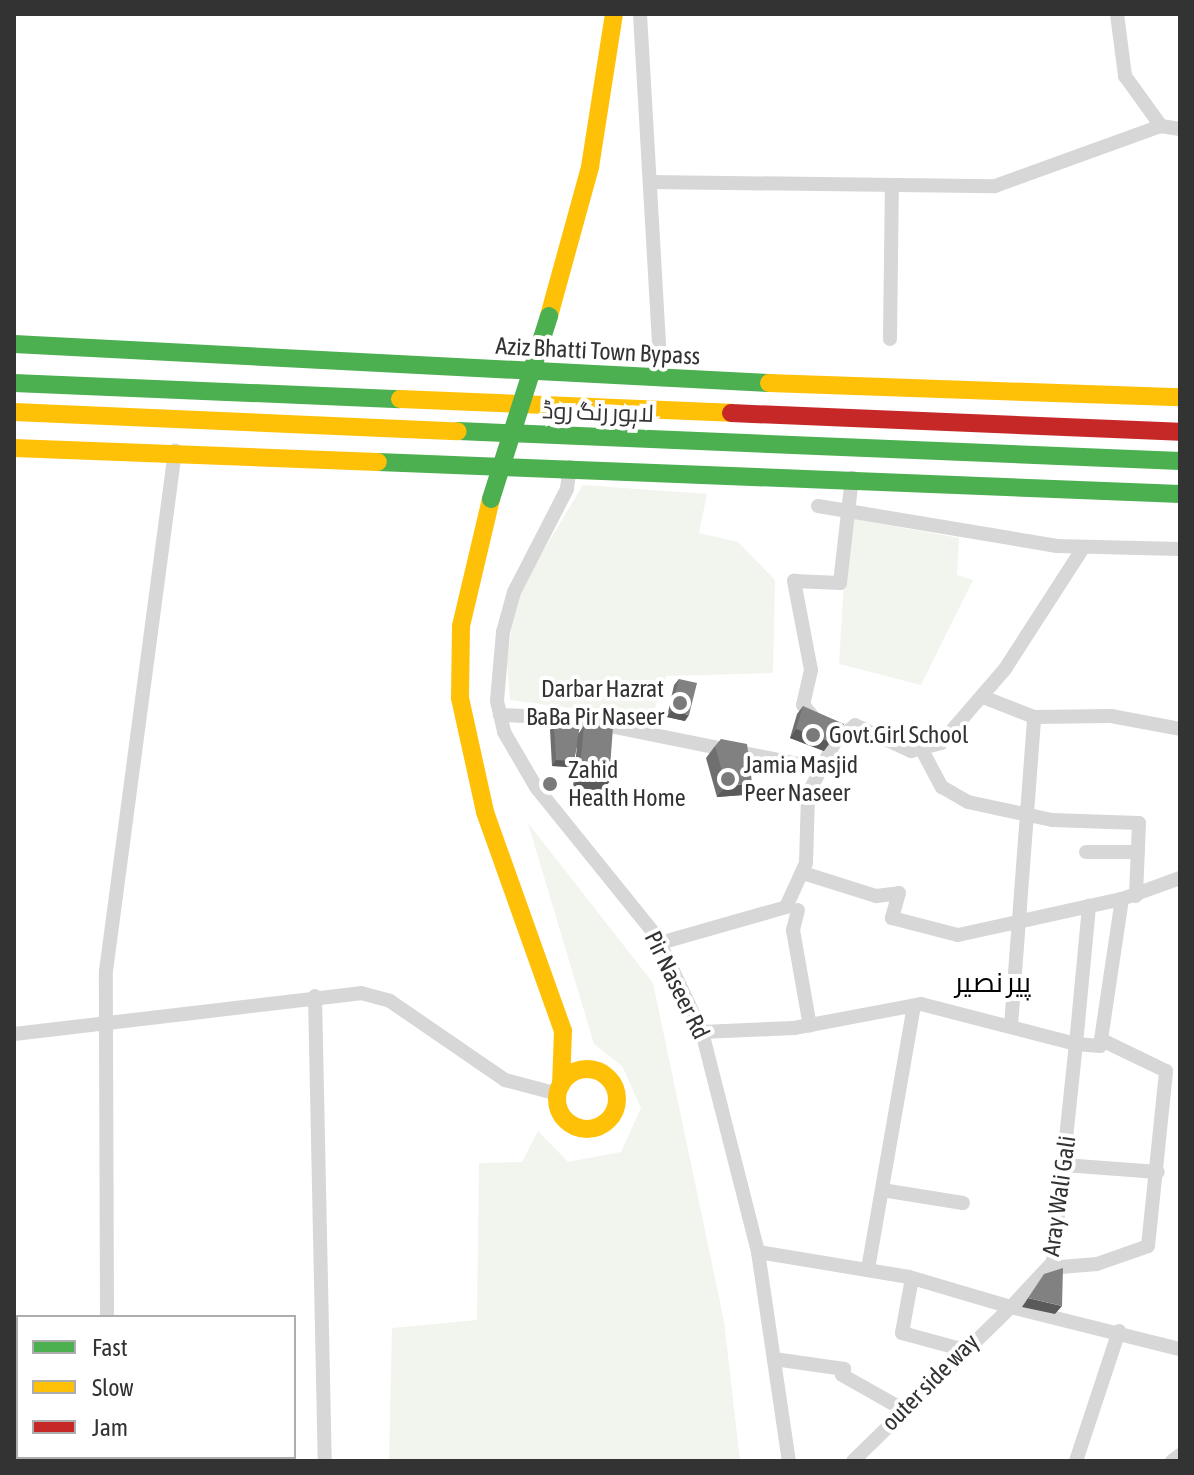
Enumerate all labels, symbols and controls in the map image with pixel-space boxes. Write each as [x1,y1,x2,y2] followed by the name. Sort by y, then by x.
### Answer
[495,331,701,371] street label: Aziz Bhatti Town Bypass
[542,396,654,428] street label: لاہور رنگ روڈ
[526,675,664,731] place label: Darbar Hazrat BaBa Pir Naseer
[671,694,689,712] marker: Darbar Hazrat BaBa Pir Naseer
[829,721,968,749] place label: Govt.Girl School
[804,726,822,744] marker: Govt.Girl School
[744,751,858,807] place label: Jamia Masjid Peer Naseer
[568,756,686,812] place label: Zahid Health Home
[719,770,737,788] marker: Jamia Masjid Peer Naseer
[539,773,561,795] marker: Zahid Health Home
[639,926,715,1044] street label: Pir Naseer Rd
[955,965,1031,999] district label: پیر نصیر
[1036,1134,1082,1258] street label: Aray Wali Gali
[16,1315,296,1459] legend
[875,1327,985,1437] street label: outer side way
[92,1334,128,1361] text: Fast
[92,1374,134,1401] text: Slow
[92,1414,128,1441] text: Jam

